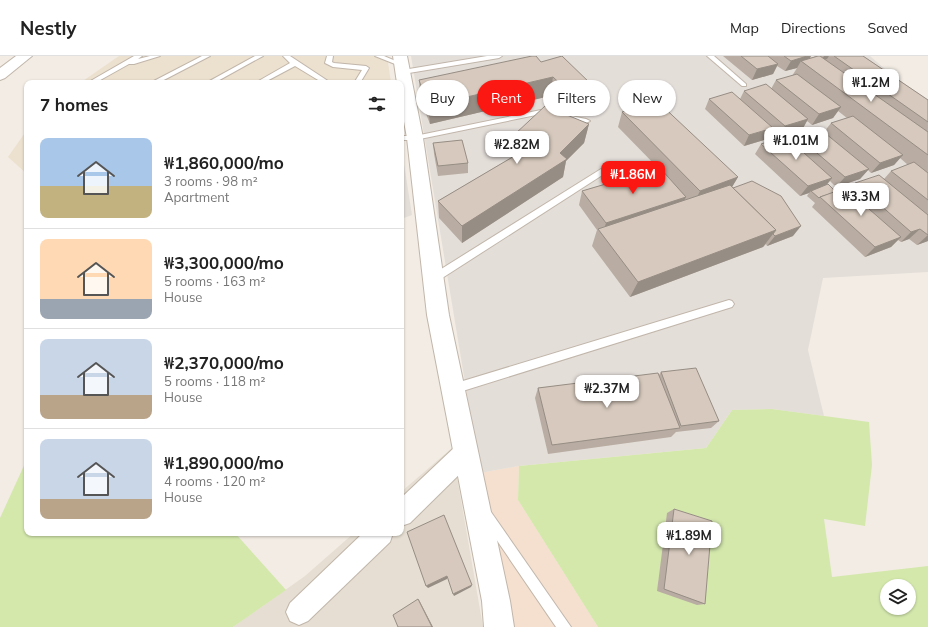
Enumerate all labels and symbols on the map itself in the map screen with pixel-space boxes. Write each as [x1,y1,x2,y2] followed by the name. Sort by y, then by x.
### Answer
[843,69,899,103] pin: ₩1.2M
[763,127,829,161] pin: ₩1.01M
[484,131,550,165] pin: ₩2.82M
[600,161,666,195] pin: ₩1.86M
[833,183,889,217] pin: ₩3.3M
[574,375,640,409] pin: ₩2.37M
[656,522,722,556] pin: ₩1.89M

